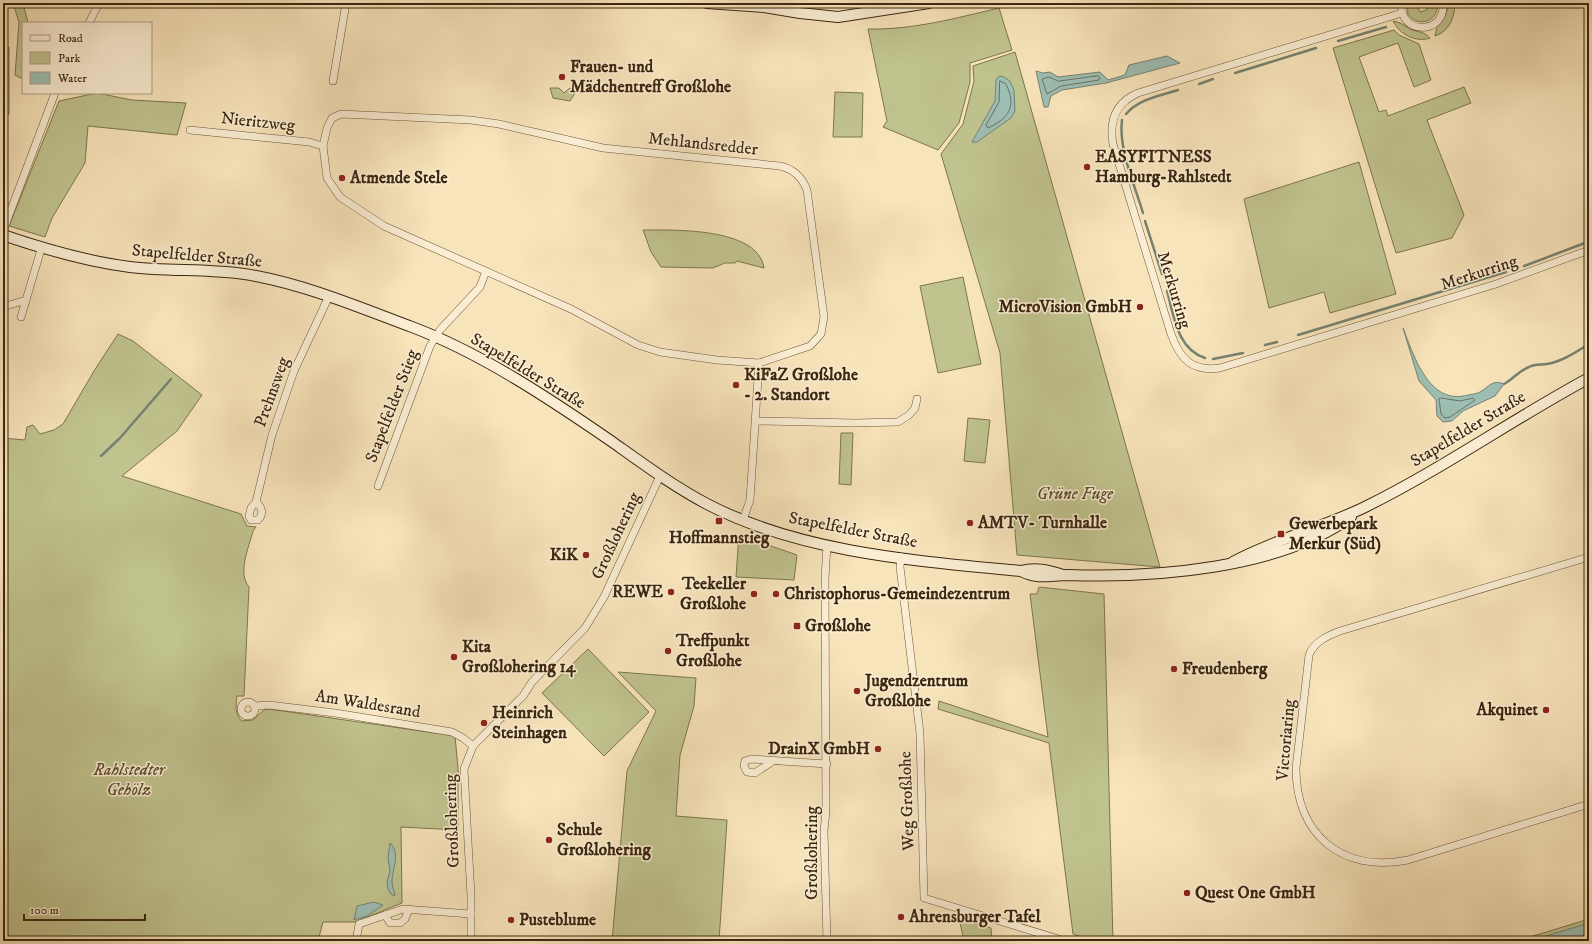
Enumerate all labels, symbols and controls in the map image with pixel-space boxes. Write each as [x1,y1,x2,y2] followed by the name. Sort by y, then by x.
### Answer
[22,22,152,94] legend
[58,31,83,46] text: Road
[58,51,80,66] text: Park
[570,56,731,98] place label: Frauen- und Mädchentreff Großlohe
[57,71,87,86] text: Water
[557,72,567,82] marker: Frauen- und Mädchentreff Großlohe
[220,107,297,137] street label: Nieritzweg
[647,127,760,161] street label: Mehlandsredder
[1095,146,1232,188] place label: EASYFITNESS Hamburg-Rahlstedt
[1082,162,1092,172] marker: EASYFITNESS Hamburg-Rahlstedt
[349,167,448,189] place label: Atmende Stele
[337,173,347,183] marker: Atmende Stele
[131,239,263,273] street label: Stapelfelder Straße
[1152,249,1196,332] street label: Merkurring
[1438,250,1521,296] street label: Merkurring
[999,296,1132,318] place label: MicroVision GmbH
[1135,302,1145,312] marker: MicroVision GmbH
[466,328,590,414] street label: Stapelfelder Straße
[360,346,424,466] street label: Stapelfelder Stieg
[249,353,295,430] street label: Prehnsweg
[744,364,858,406] place label: KiFaZ Großlohe - 2. Standort
[731,380,741,390] marker: KiFaZ Großlohe - 2. Standort
[1406,386,1530,472] street label: Stapelfelder Straße
[1037,483,1114,505] park label: Grüne Fuge
[586,488,646,583] street label: Großlohering
[787,507,919,553] street label: Stapelfelder Straße
[977,512,1107,534] place label: AMTV- Turnhalle
[1289,513,1381,555] place label: Gewerbepark Merkur (Süd)
[714,516,724,526] marker: Hoffmannstieg
[965,518,975,528] marker: AMTV- Turnhalle
[669,527,770,549] place label: Hoffmannstieg
[1276,529,1286,539] marker: Gewerbepark Merkur (Süd)
[550,544,579,566] place label: KiK
[581,550,591,560] marker: KiK
[680,573,747,615] place label: Teekeller Großlohe
[612,581,663,603] place label: REWE
[784,583,1011,605] place label: Christophorus-Gemeindezentrum
[666,587,676,597] marker: REWE
[749,589,759,599] marker: Teekeller Großlohe
[771,589,781,599] marker: Christophorus-Gemeindezentrum
[805,615,871,637] place label: Großlohe
[792,621,802,631] marker: Großlohe
[675,630,750,672] place label: Treffpunkt Großlohe
[462,636,577,678] place label: Kita Großlohering 14
[663,646,673,656] marker: Treffpunkt Großlohe
[449,652,459,662] marker: Kita Großlohering 14
[1182,658,1268,680] place label: Freudenberg
[1169,664,1179,674] marker: Freudenberg
[863,670,968,712] place label: Jugendzentrum Großlohe
[314,685,423,723] street label: Am Waldesrand
[852,686,862,696] marker: Jugendzentrum Großlohe
[1271,698,1301,783] street label: Victoriaring
[1476,699,1539,721] place label: Akquinet
[492,702,567,744] place label: Heinrich Steinhagen
[1541,705,1551,715] marker: Akquinet
[479,718,489,728] marker: Heinrich Steinhagen
[768,738,870,760] place label: DrainX GmbH
[873,744,883,754] marker: DrainX GmbH
[894,751,920,852] street label: Weg Großlohe
[92,759,167,801] park label: Rahlstedter Gehölz
[439,773,465,868] street label: Großlohering
[801,805,823,900] street label: Großlohering
[557,819,651,861] place label: Schule Großlohering
[544,835,554,845] marker: Schule Großlohering
[1195,882,1316,904] place label: Quest One GmbH
[1182,888,1192,898] marker: Quest One GmbH
[24,896,145,922] scale bar
[30,903,59,918] text: 100 m
[908,906,1041,928] place label: Ahrensburger Tafel
[519,909,596,931] place label: Pusteblume
[896,912,906,922] marker: Ahrensburger Tafel
[506,915,516,925] marker: Pusteblume

